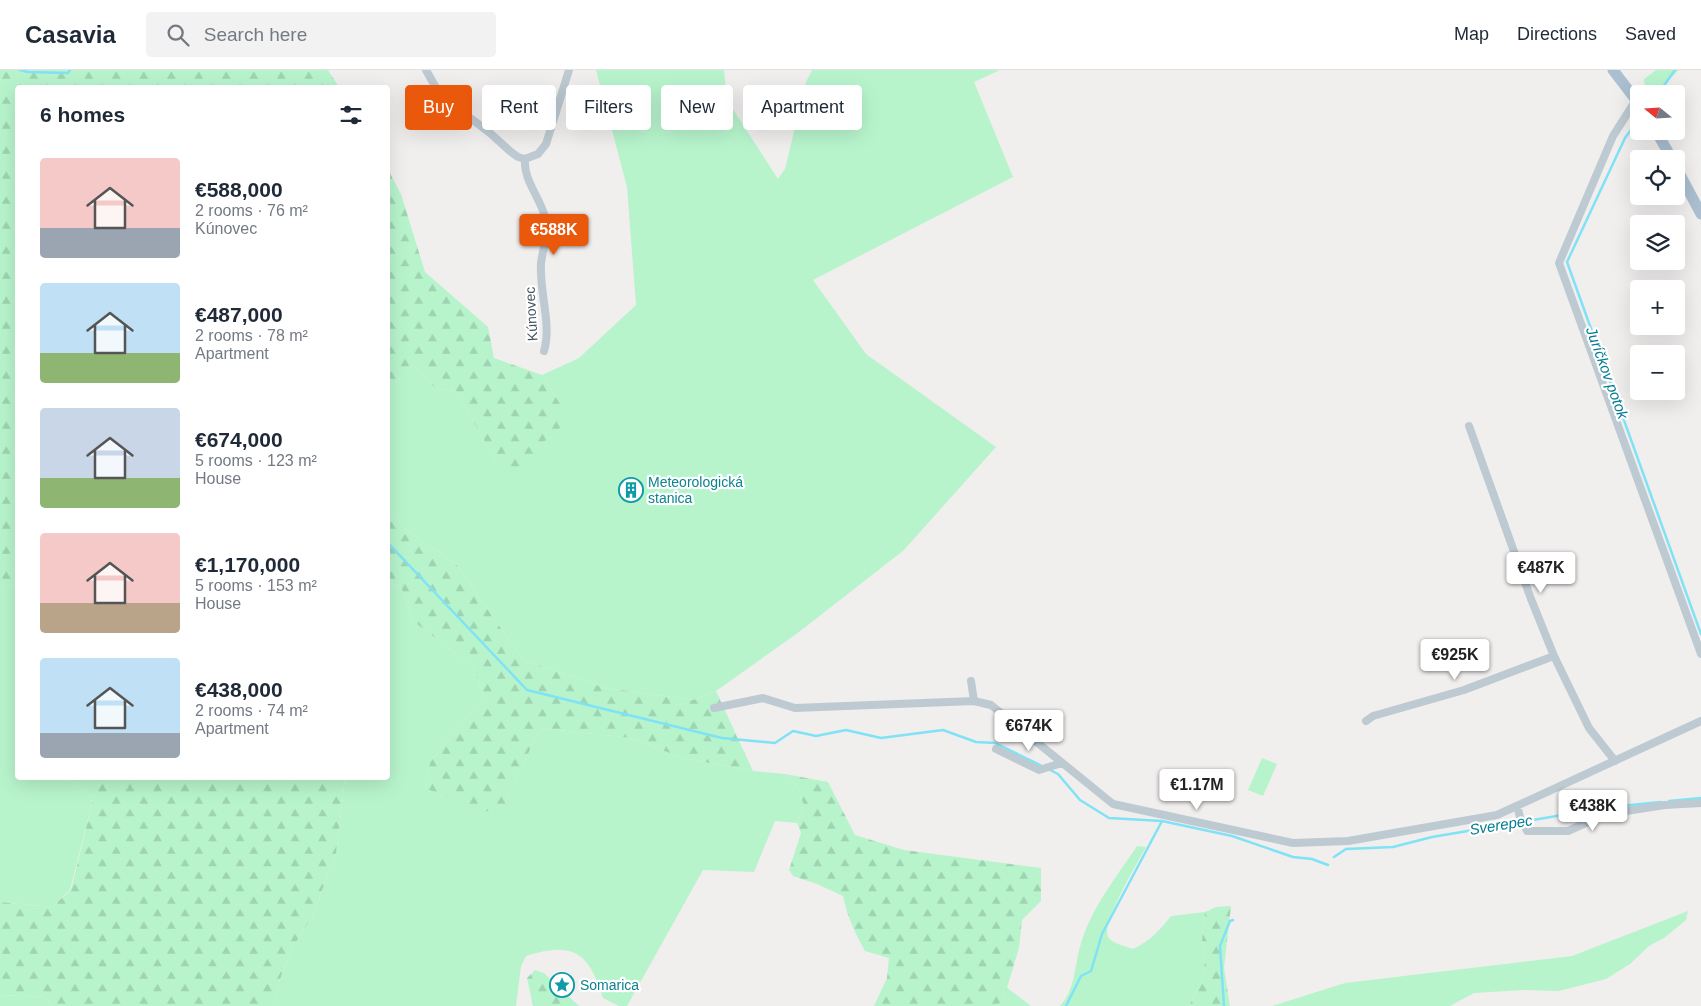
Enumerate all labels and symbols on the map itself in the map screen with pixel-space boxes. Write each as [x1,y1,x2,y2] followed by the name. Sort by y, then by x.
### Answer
[1630,85,1685,140] north arrow
[519,214,589,256] pin: €588K
[522,286,540,342] street label: Kúnovec
[1583,324,1633,423] water label: Juríčkov potok
[648,474,743,506] place label: Meteorologická stanica
[618,477,644,503] building icon: Meteorologická stanica
[1506,552,1576,594] pin: €487K
[1420,638,1490,681] pin: €925K
[994,710,1064,752] pin: €674K
[1156,768,1238,811] pin: €1.17M
[1558,790,1628,832] pin: €438K
[1468,811,1534,838] water label: Sverepec
[549,972,575,998] place icon: Somarica
[580,977,639,993] place label: Somarica

